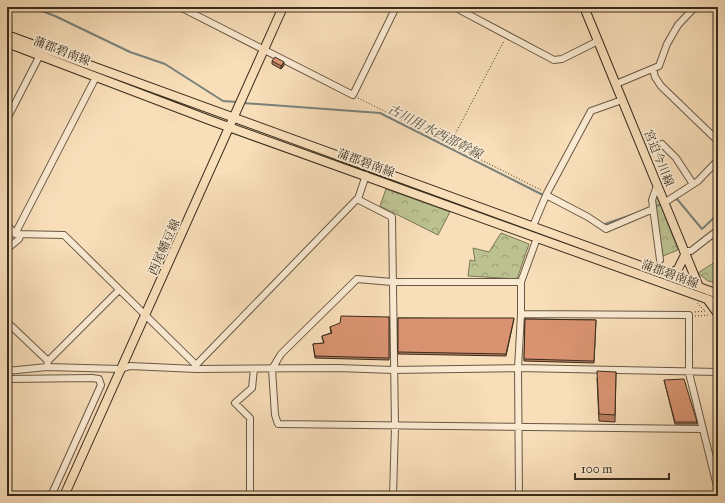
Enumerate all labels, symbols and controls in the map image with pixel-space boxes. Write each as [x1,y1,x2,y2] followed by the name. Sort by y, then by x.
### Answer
[31,34,93,68] street label: 蒲郡碧南線
[385,101,486,164] water label: 古川用水西部幹線
[641,128,677,188] street label: 宮迫今川線
[335,146,397,180] street label: 蒲郡碧南線
[145,217,183,277] street label: 西尾幡豆線
[639,257,701,291] street label: 蒲郡碧南線
[575,455,669,481] scale bar
[581,462,612,476] text: 100 m

